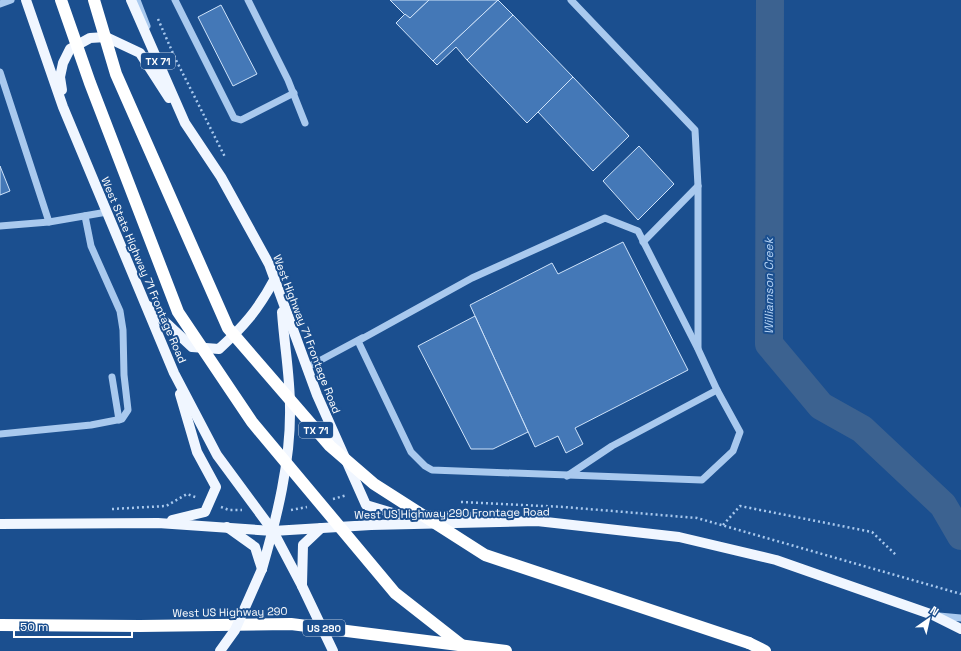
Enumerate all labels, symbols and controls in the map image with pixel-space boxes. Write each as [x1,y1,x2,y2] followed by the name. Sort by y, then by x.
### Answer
[141,53,175,69] road number: TX 71
[98,175,190,365] street label: West State Highway 71 Frontage Road
[761,236,777,334] water label: Williamson Creek
[270,253,344,415] street label: West Highway 71 Frontage Road
[299,422,333,438] road number: TX 71
[354,504,550,522] street label: West US Highway 290 Frontage Road
[909,599,949,639] north arrow
[928,603,942,619] text: N
[172,604,288,620] street label: West US Highway 290
[14,613,132,639] scale bar
[20,619,48,635] text: 50 m
[303,620,345,636] road number: US 290

